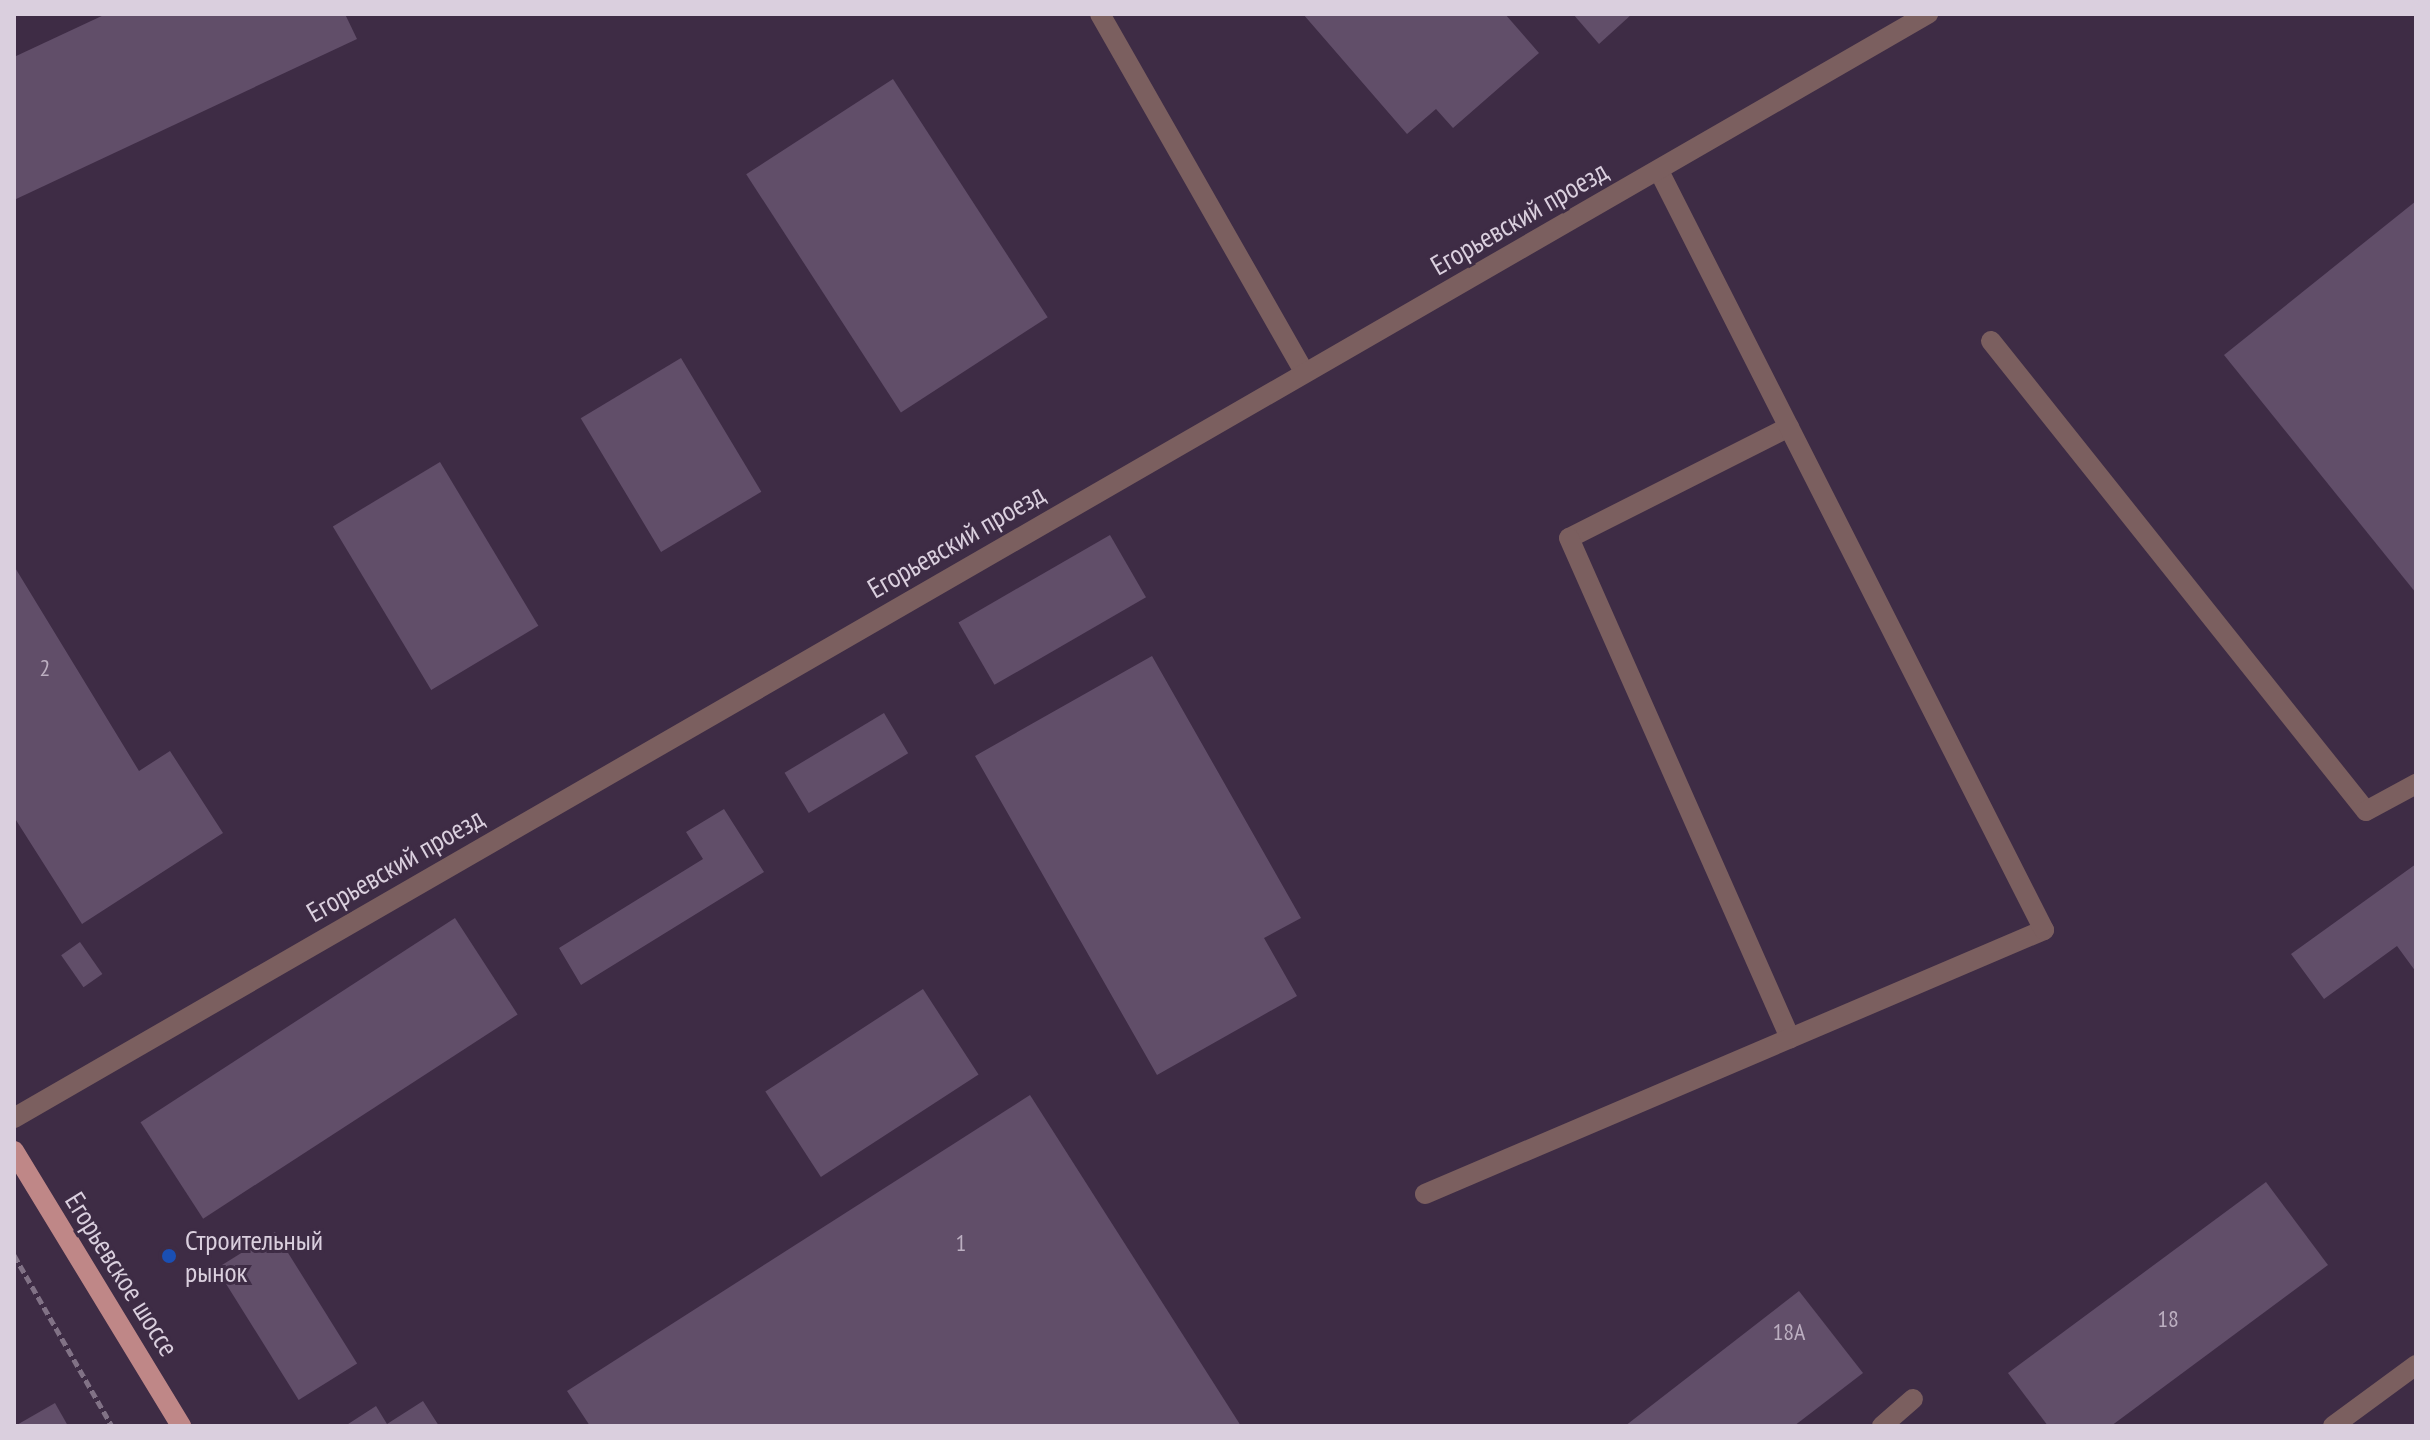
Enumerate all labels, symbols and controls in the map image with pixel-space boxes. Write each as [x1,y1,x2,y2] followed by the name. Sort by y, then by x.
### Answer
[1425,154,1613,282] street label: Егорьевский проезд
[862,477,1050,605] street label: Егорьевский проезд
[40,654,50,682] house number: 2
[301,801,489,929] street label: Егорьевский проезд
[58,1186,186,1362] street label: Егорьевское шоссе
[185,1223,323,1289] place label: Строительный рынок
[956,1229,966,1257] house number: 1
[160,1247,178,1265] marker: Строительный рынок
[2157,1305,2179,1333] house number: 18
[1773,1318,1805,1346] house number: 18А

